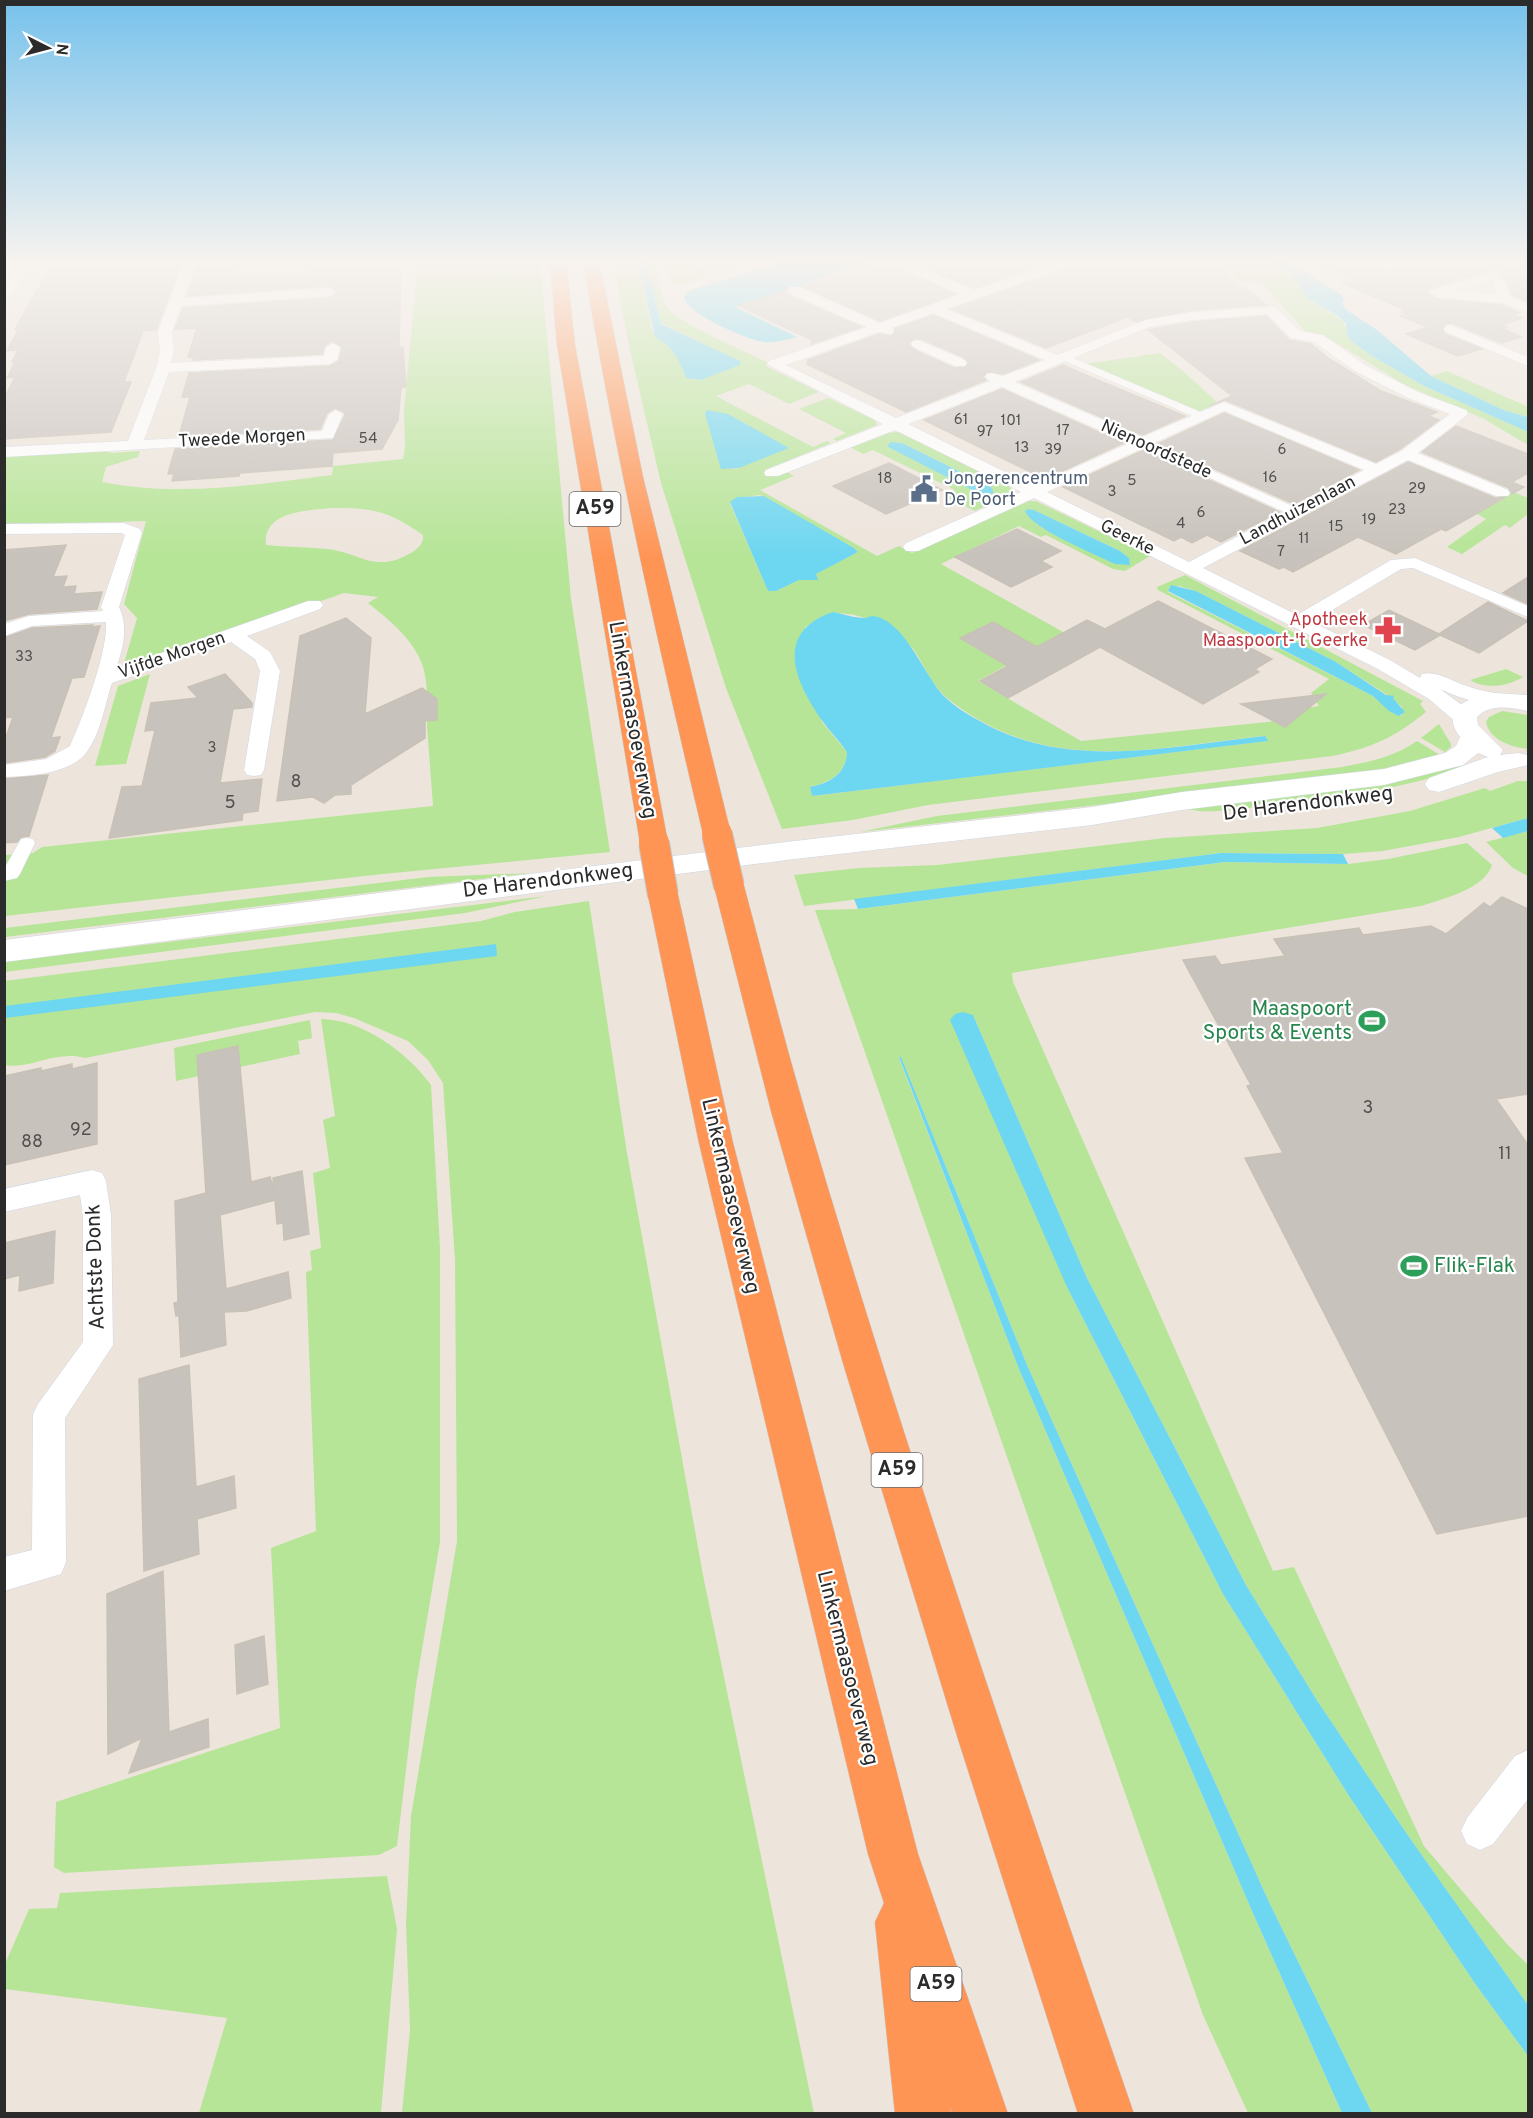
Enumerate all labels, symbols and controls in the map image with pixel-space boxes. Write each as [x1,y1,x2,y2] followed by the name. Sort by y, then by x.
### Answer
[18,18,78,78] north arrow
[50,43,71,56] text: N
[954,411,968,430] house number: 61
[1001,412,1021,431] house number: 101
[1097,415,1215,485] street label: Nienoordstede
[1056,422,1070,441] house number: 17
[977,423,993,442] house number: 97
[178,424,306,454] street label: Tweede Morgen
[359,430,377,449] house number: 54
[1015,439,1029,458] house number: 13
[1044,441,1062,460] house number: 39
[1278,441,1287,460] house number: 6
[944,468,1088,512] place label: Jongerencentrum De Poort
[1263,469,1277,488] house number: 16
[878,470,892,489] house number: 18
[1236,471,1360,551] street label: Landhuizenlaan
[1127,472,1137,491] house number: 5
[909,474,939,504] public building icon: Jongerencentrum De Poort
[1408,480,1426,499] house number: 29
[1107,483,1117,502] house number: 3
[570,492,620,526] road number: A59
[1388,501,1406,520] house number: 23
[1197,504,1206,523] house number: 6
[1362,511,1376,530] house number: 19
[1096,515,1158,561] street label: Geerke
[1176,515,1186,534] house number: 4
[1329,518,1343,537] house number: 15
[1298,530,1310,549] house number: 11
[1277,543,1285,562] house number: 7
[1203,609,1368,653] place label: Apotheek Maaspoort-'t Geerke
[1373,615,1403,645] pharmacy icon: Apotheek Maaspoort-'t Geerke
[601,619,663,821] street label: Linkermaasoeverweg
[115,627,229,685] street label: Vijfde Morgen
[15,648,33,667] house number: 33
[207,739,217,758] house number: 3
[291,771,302,794] house number: 8
[1221,780,1395,828] street label: De Harendonkweg
[224,792,236,815] house number: 5
[461,857,635,905] street label: De Harendonkweg
[1203,996,1352,1047] place label: Maaspoort Sports & Events
[1357,1006,1387,1036] sports icon: Maaspoort Sports & Events
[694,1095,766,1297] street label: Linkermaasoeverweg
[1363,1097,1373,1120] house number: 3
[70,1119,92,1142] house number: 92
[21,1131,43,1154] house number: 88
[1498,1143,1512,1166] house number: 11
[80,1204,112,1330] street label: Achtste Donk
[1399,1251,1429,1281] sports icon: Flik-Flak
[1434,1253,1515,1280] place label: Flik-Flak
[872,1453,922,1487] road number: A59
[810,1568,884,1768] street label: Linkermaasoeverweg
[910,1967,962,2001] road number: A59

